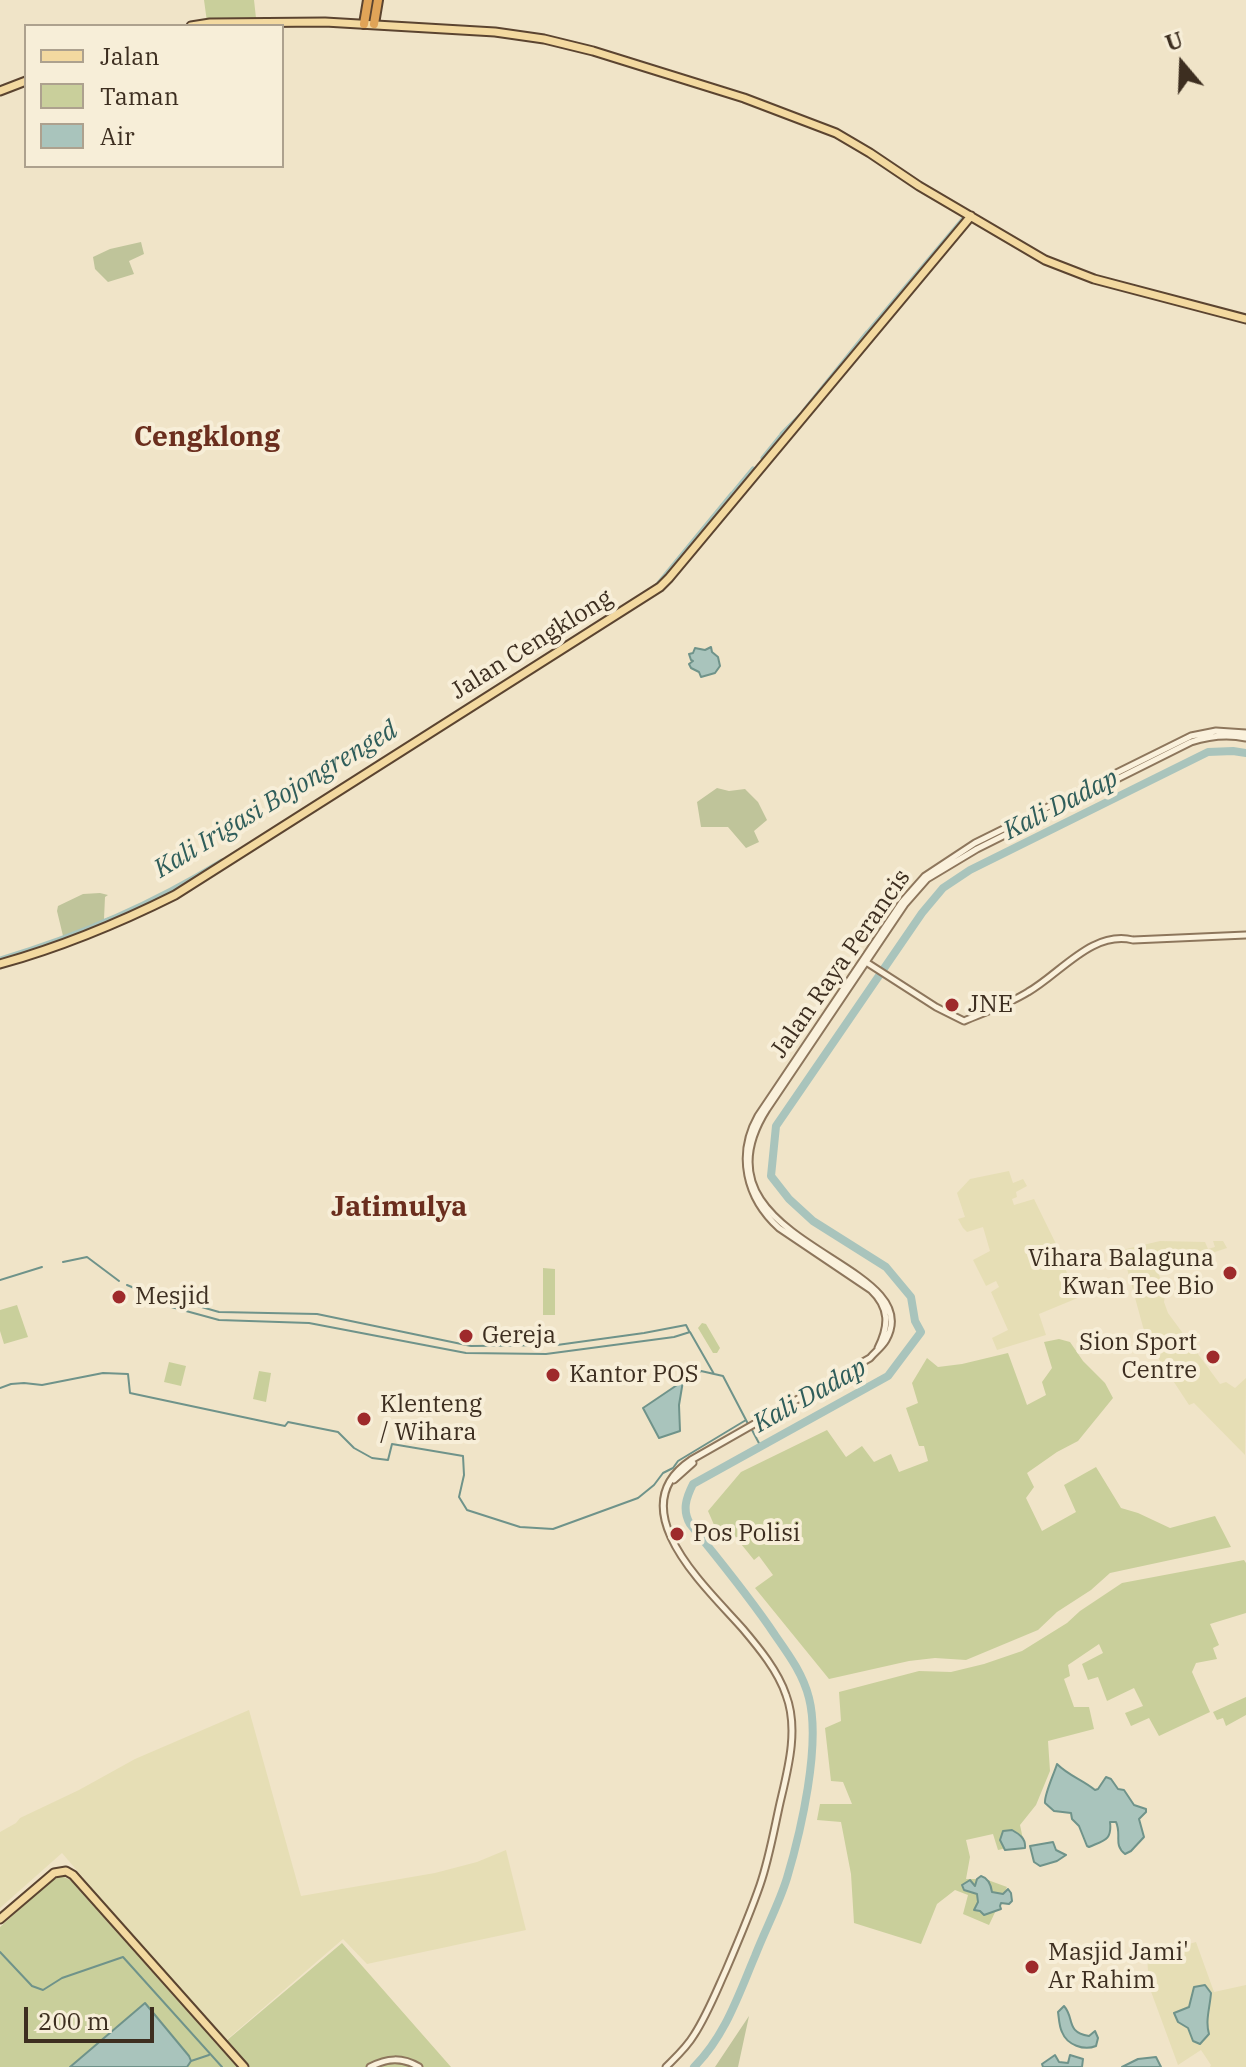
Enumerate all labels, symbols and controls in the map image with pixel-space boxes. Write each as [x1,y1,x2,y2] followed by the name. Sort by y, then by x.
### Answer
[24,24,284,168] legend
[1142,24,1222,104] north arrow
[1161,24,1187,57] text: U
[100,40,160,72] text: Jalan
[100,80,179,112] text: Taman
[100,120,135,152] text: Air
[134,421,280,455] district label: Cengklong
[446,584,618,706] street label: Jalan Cengklong
[149,715,403,885] water label: Kali Irigasi Bojongrenged
[998,763,1124,847] water label: Kali Dadap
[765,864,917,1064] street label: Jalan Raya Perancis
[968,991,1013,1019] place label: JNE
[943,996,961,1014] marker: JNE
[331,1191,467,1225] district label: Jatimulya
[1028,1245,1214,1301] place label: Vihara Balaguna Kwan Tee Bio
[1221,1264,1239,1282] marker: Vihara Balaguna Kwan Tee Bio
[135,1283,210,1311] place label: Mesjid
[110,1288,128,1306] marker: Mesjid
[482,1322,556,1350] place label: Gereja
[457,1327,475,1345] marker: Gereja
[1079,1329,1197,1385] place label: Sion Sport Centre
[1204,1348,1222,1366] marker: Sion Sport Centre
[748,1352,872,1440] water label: Kali Dadap
[569,1361,699,1389] place label: Kantor POS
[544,1366,562,1384] marker: Kantor POS
[380,1391,482,1447] place label: Klenteng / Wihara
[355,1410,373,1428] marker: Klenteng / Wihara
[693,1520,800,1548] place label: Pos Polisi
[668,1525,686,1543] marker: Pos Polisi
[1048,1939,1189,1995] place label: Masjid Jami' Ar Rahim
[1023,1958,1041,1976] marker: Masjid Jami' Ar Rahim
[28,1991,158,2041] scale bar
[38,2005,110,2037] text: 200 m

